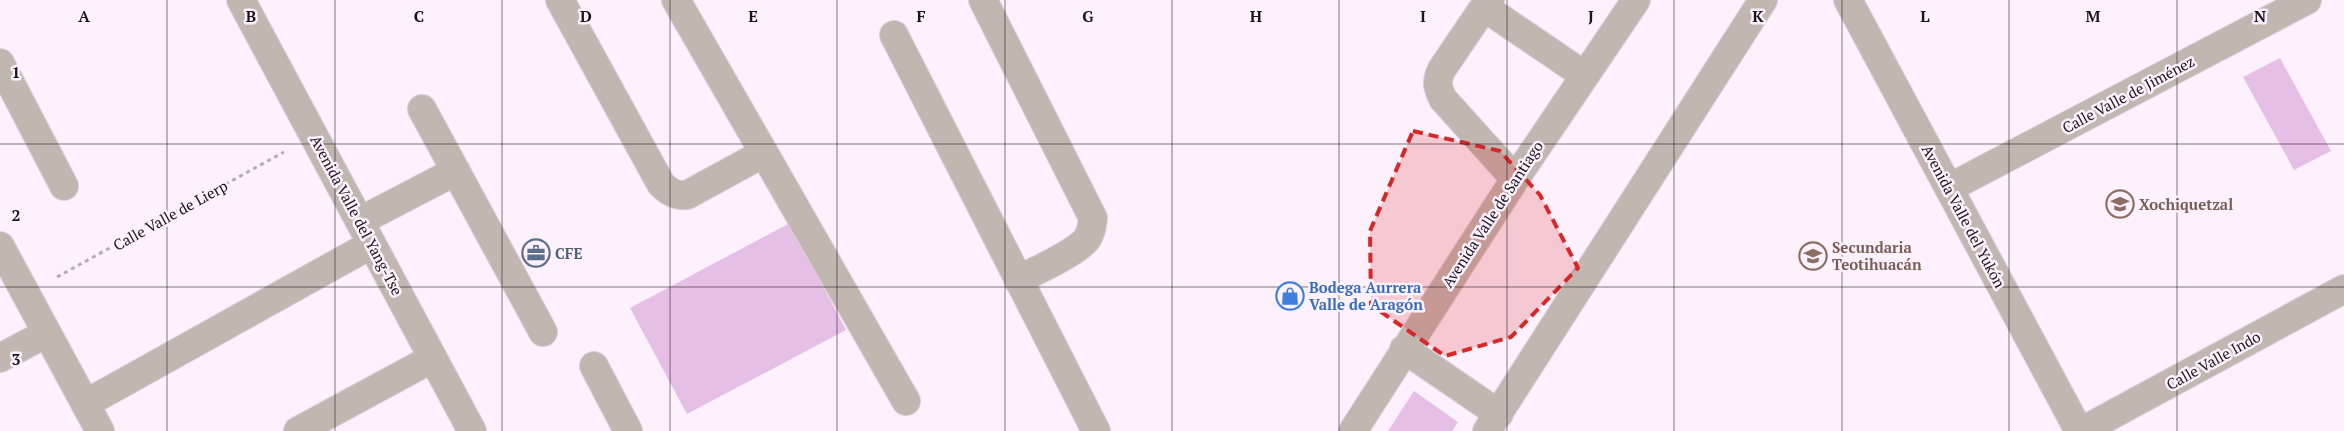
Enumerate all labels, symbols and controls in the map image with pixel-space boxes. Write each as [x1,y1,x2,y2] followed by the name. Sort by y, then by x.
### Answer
[78,5,90,27] text: A
[246,5,256,27] text: B
[414,5,424,27] text: C
[580,5,592,27] text: D
[748,5,758,27] text: E
[916,5,926,27] text: F
[1082,5,1094,27] text: G
[1250,5,1262,27] text: H
[1420,5,1426,27] text: I
[1588,5,1594,27] text: J
[1752,5,1764,27] text: K
[1920,5,1930,27] text: L
[2086,5,2101,27] text: M
[2254,5,2266,27] text: N
[2058,51,2198,137] street label: Calle Valle de Jiménez
[11,61,21,83] text: 1
[306,131,408,299] street label: Avenida Valle del Yang-Tse
[1437,137,1547,291] street label: Avenida Valle de Santiago
[1918,141,2010,291] street label: Avenida Valle del Yukón
[109,175,231,255] street label: Calle Valle de Lierp
[2105,189,2135,219] school or university icon: Xochiquetzal
[2139,194,2233,214] place label: Xochiquetzal
[11,204,21,226] text: 2
[1832,237,1922,274] place label: Secundaria Teotihuacán
[521,238,551,268] office icon: CFE
[1798,241,1828,271] school or university icon: Secundaria Teotihuacán
[555,243,582,263] place label: CFE
[1309,277,1423,314] place label: Bodega Aurrera Valle de Aragón
[1275,281,1305,311] shop icon: Bodega Aurrera Valle de Aragón
[2162,326,2264,394] street label: Calle Valle Indo
[11,348,21,370] text: 3

